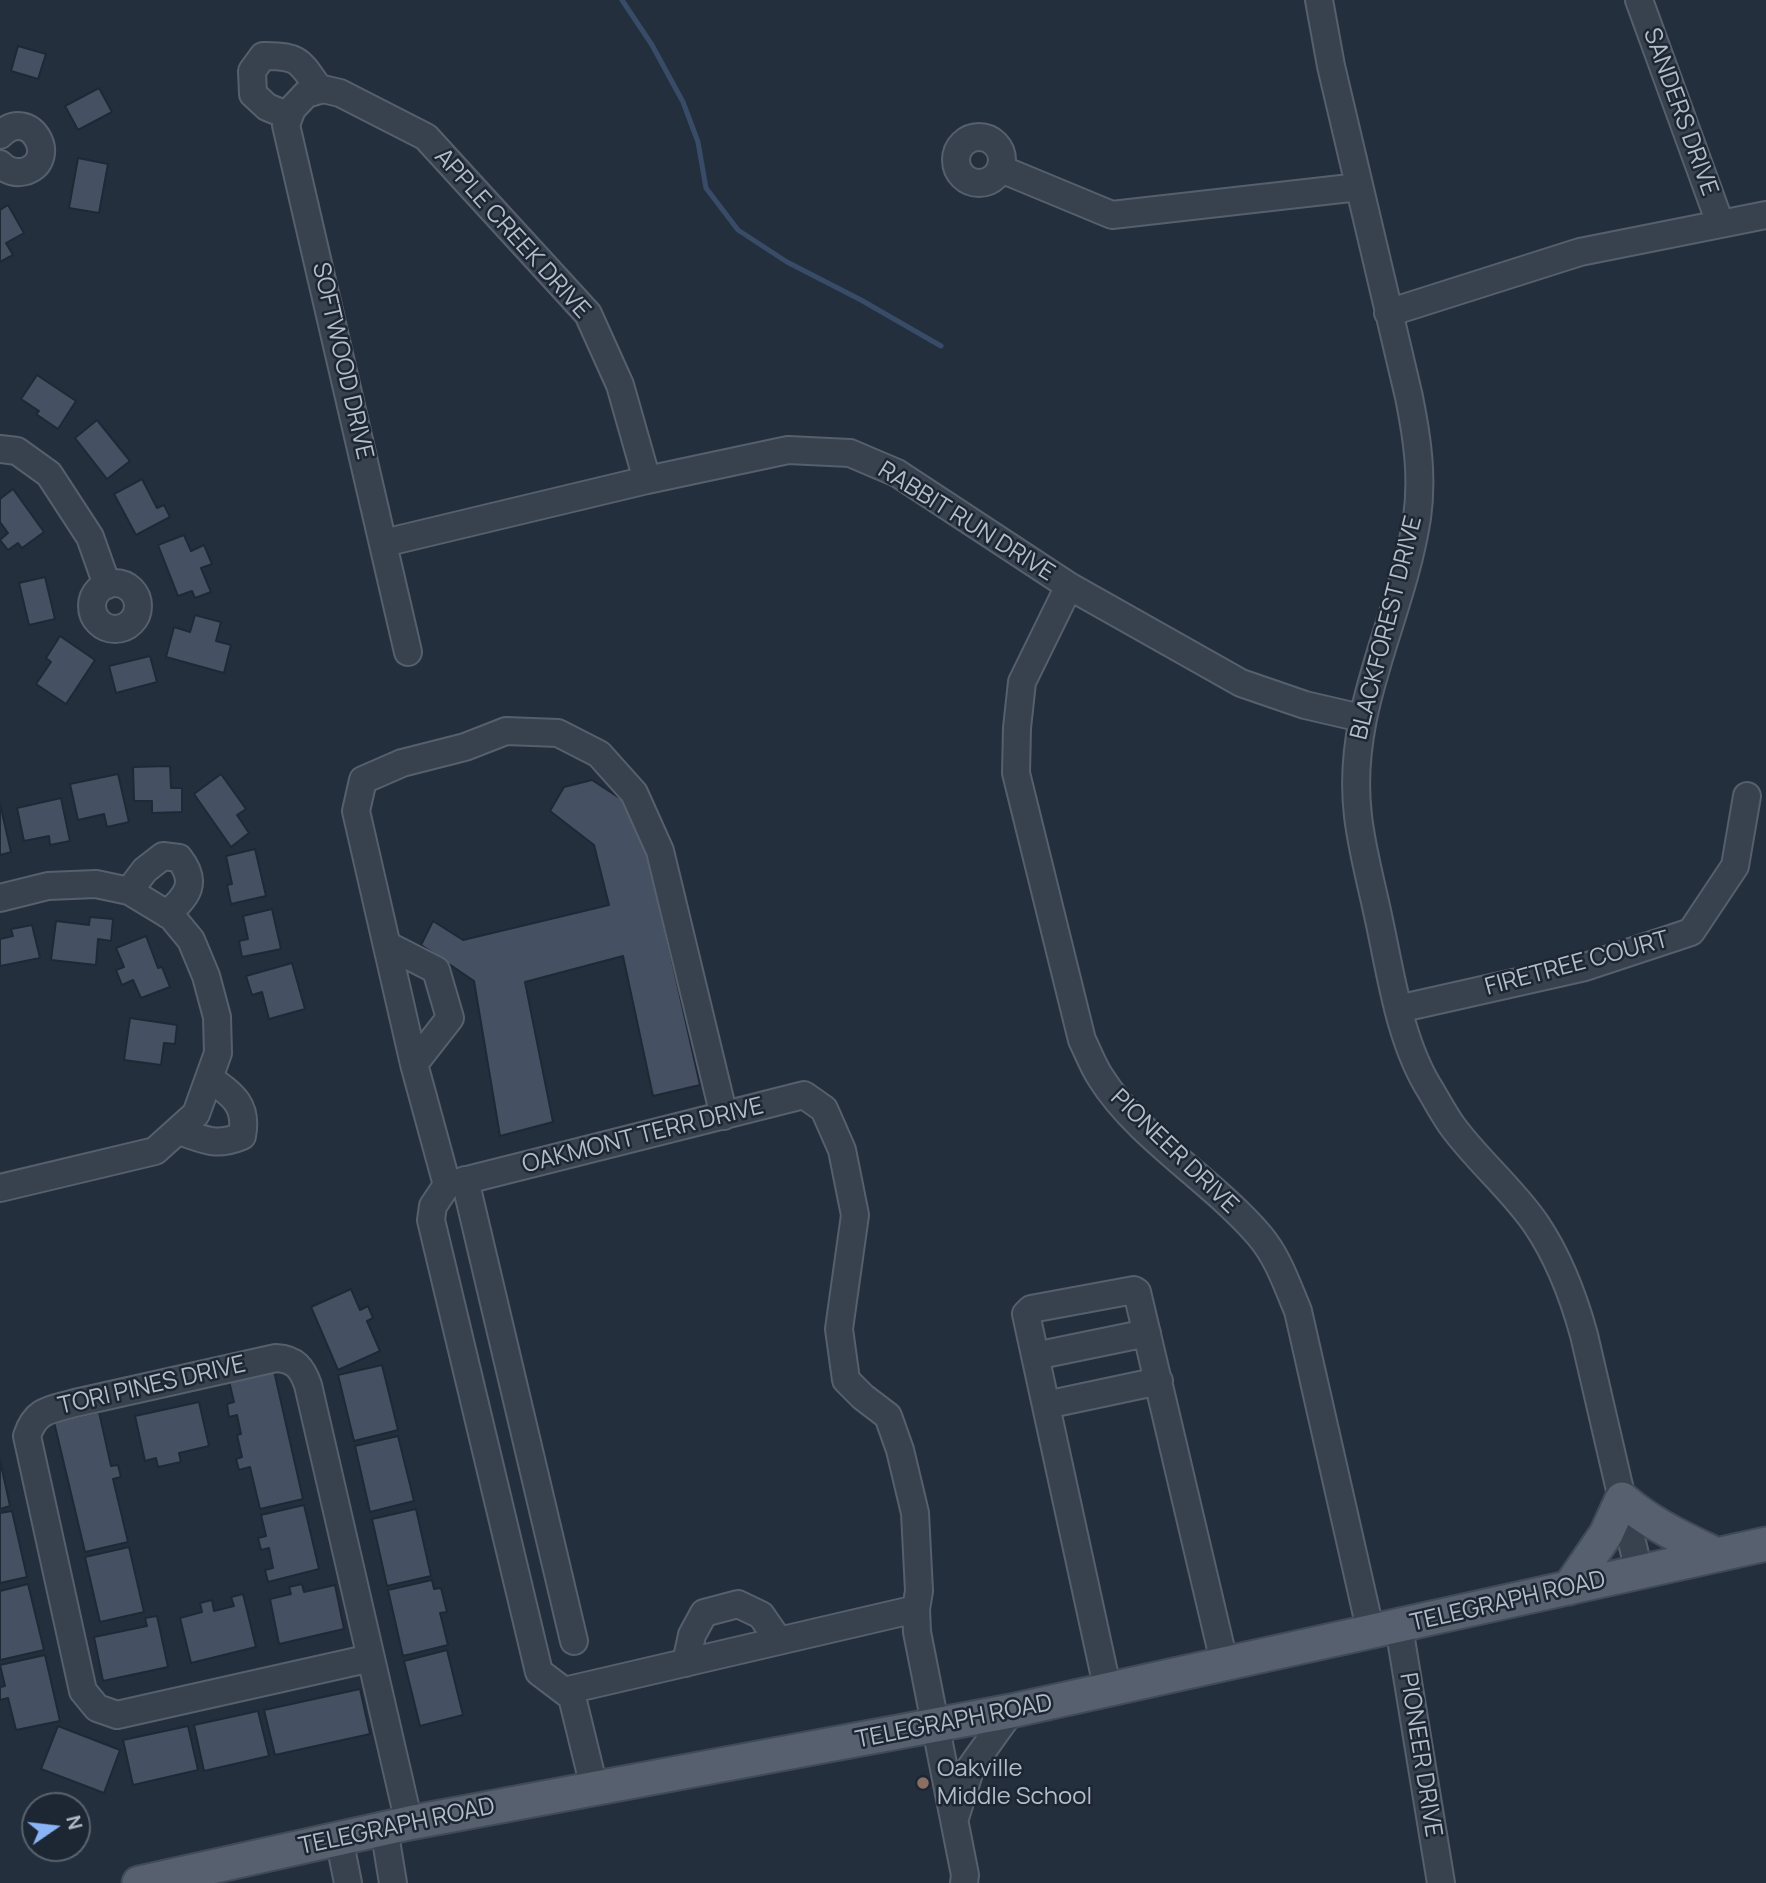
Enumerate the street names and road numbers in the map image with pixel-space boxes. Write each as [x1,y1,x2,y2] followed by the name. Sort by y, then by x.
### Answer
[1636,24,1724,200] street label: SANDERS DRIVE
[428,143,596,325] street label: APPLE CREEK DRIVE
[305,260,379,462] street label: SOFTWOOD DRIVE
[872,456,1060,588] street label: RABBIT RUN DRIVE
[1345,513,1429,743] street label: BLACKFOREST DRIVE
[1482,926,1672,1002] street label: FIRETREE COURT
[1104,1084,1244,1220] street label: PIONEER DRIVE
[519,1092,767,1180] street label: OAKMONT TERR DRIVE
[56,1350,248,1422] street label: TORI PINES DRIVE
[1408,1566,1608,1638] street label: TELEGRAPH ROAD
[1393,1671,1447,1839] street label: PIONEER DRIVE
[853,1689,1055,1755] street label: TELEGRAPH ROAD
[296,1792,498,1862] street label: TELEGRAPH ROAD

